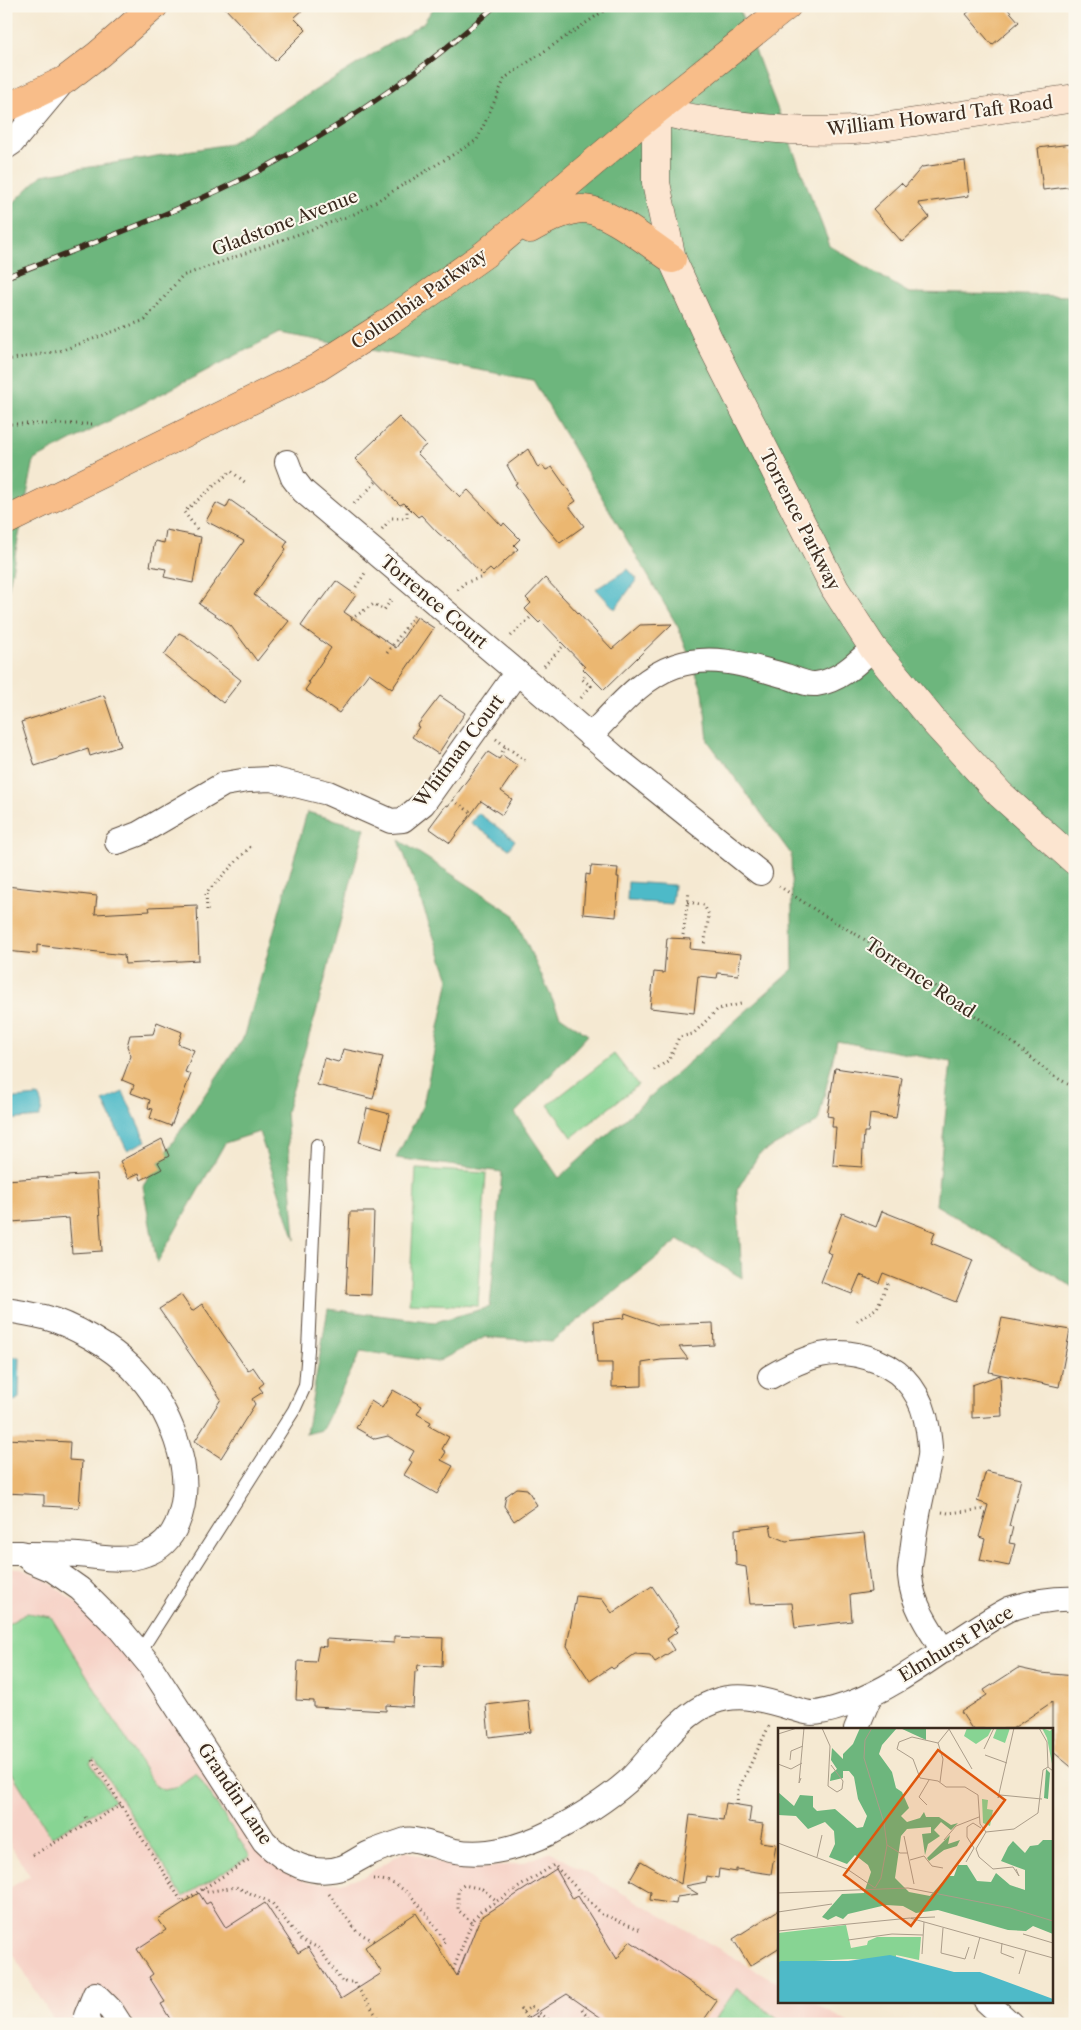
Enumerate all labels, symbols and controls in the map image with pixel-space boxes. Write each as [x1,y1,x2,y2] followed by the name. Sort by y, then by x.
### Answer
[825,91,1054,141] street label: William Howard Taft Road
[209,185,361,261] street label: Gladstone Avenue
[347,243,492,354] street label: Columbia Parkway
[755,446,846,595] street label: Torrence Parkway
[376,551,493,654] street label: Torrence Court
[409,690,509,813] street label: Whitman Court
[861,933,979,1023] street label: Torrence Road
[895,1601,1017,1687] street label: Elmhurst Place
[778,1728,1054,2002] inset map
[193,1739,277,1849] street label: Grandin Lane

